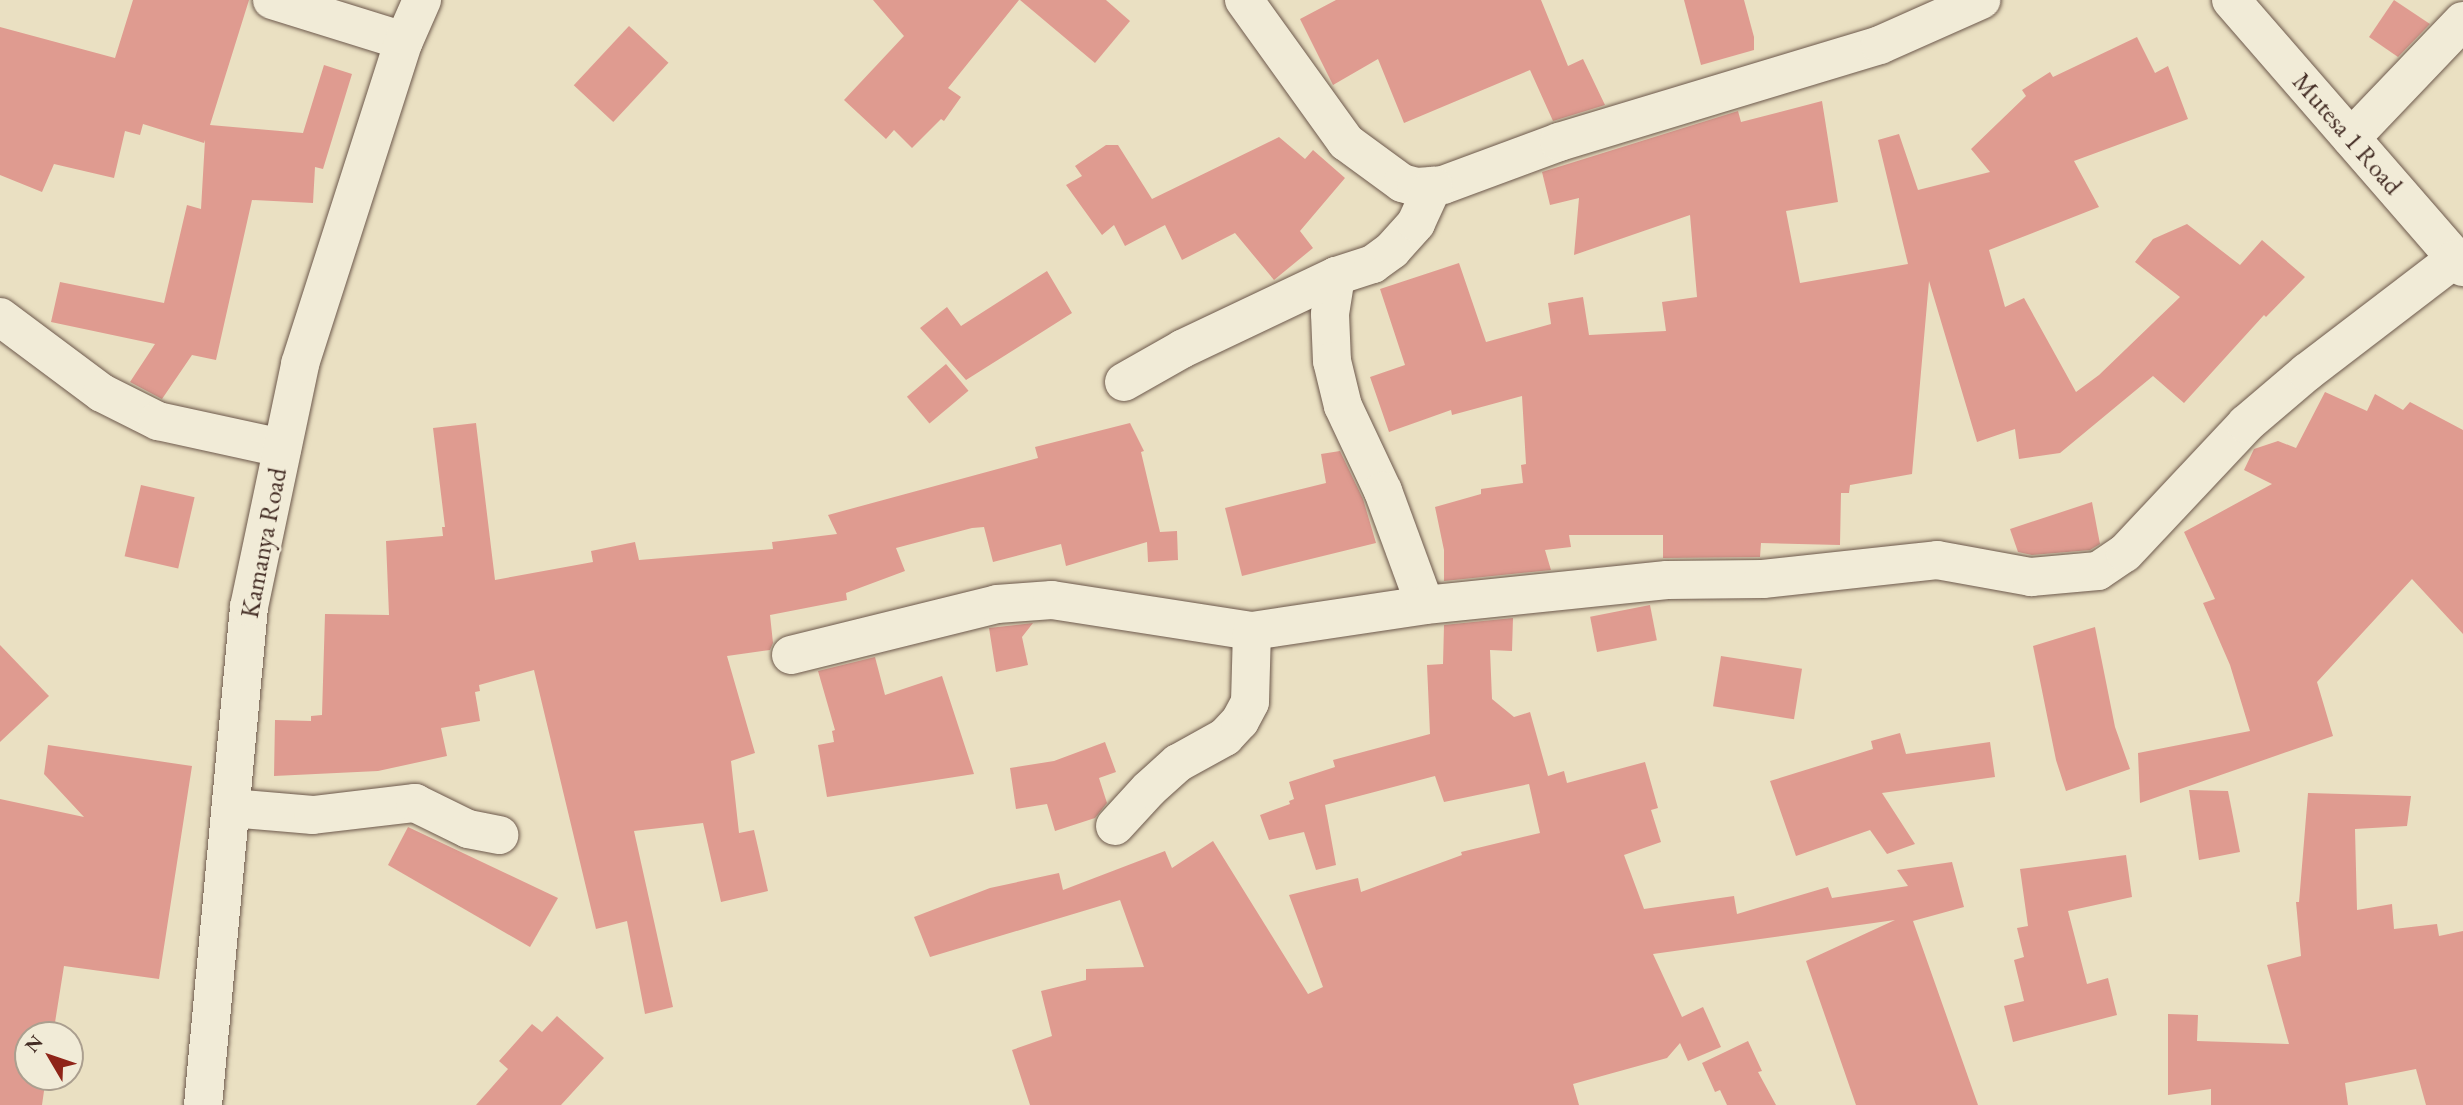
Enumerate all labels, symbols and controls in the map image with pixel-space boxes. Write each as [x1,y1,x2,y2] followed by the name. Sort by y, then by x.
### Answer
[2286,67,2408,201] street label: Mutesa 1 Road
[234,465,294,621] street label: Kamanya Road
[14,1021,84,1091] north arrow
[19,1030,48,1058] text: N

